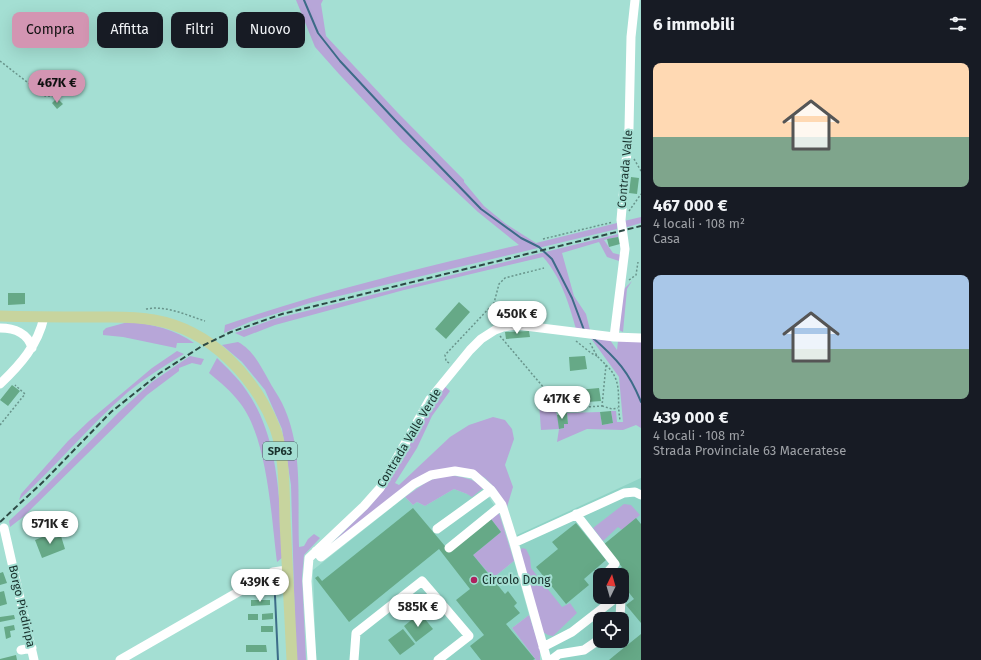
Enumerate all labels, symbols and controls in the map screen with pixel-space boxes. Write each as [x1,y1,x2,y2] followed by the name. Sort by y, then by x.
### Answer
[12,12,89,48] chip: Compra
[97,12,163,48] chip: Affitta
[171,12,228,48] chip: Filtri
[236,12,305,48] chip: Nuovo
[947,13,969,35] icon: filters
[653,14,735,35] text: 6 immobili
[24,70,90,104] pin: 467K €
[37,75,77,90] text: 467K €
[775,89,847,161] icon: home
[615,129,635,209] street label: Contrada Valle
[653,195,728,216] text: 467 000 €
[653,216,745,231] text: 4 locali · 108 m²
[653,231,680,246] text: Casa
[484,301,550,335] pin: 450K €
[775,301,847,373] icon: home
[497,306,537,321] text: 450K €
[374,386,444,490] street label: Contrada Valle Verde
[529,386,595,420] pin: 417K €
[543,391,581,406] text: 417K €
[653,407,728,428] text: 439 000 €
[653,428,745,443] text: 4 locali · 108 m²
[263,442,297,460] road number: SP63
[653,443,846,458] text: Strada Provinciale 63 Maceratese
[17,511,83,545] pin: 571K €
[31,516,69,531] text: 571K €
[6,563,38,649] street label: Borgo Piediripa
[593,568,629,604] north arrow
[593,568,629,648] map controls
[227,569,293,603] pin: 439K €
[482,573,551,587] place label: Circolo Dong
[240,574,280,589] text: 439K €
[469,575,479,585] marker: Circolo Dong
[385,594,451,628] pin: 585K €
[398,599,438,614] text: 585K €
[593,612,629,648] button: locate

